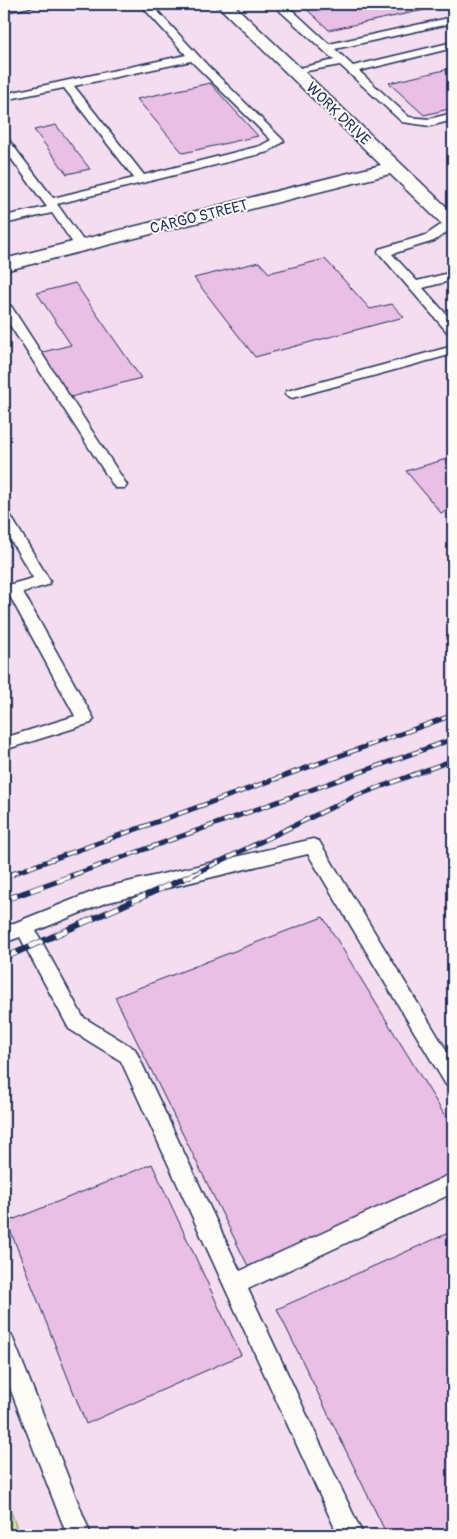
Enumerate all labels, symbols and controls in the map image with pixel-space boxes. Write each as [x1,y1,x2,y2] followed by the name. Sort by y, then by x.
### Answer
[302,79,374,150] street label: WORK DRIVE
[148,196,250,238] street label: CARGO STREET

